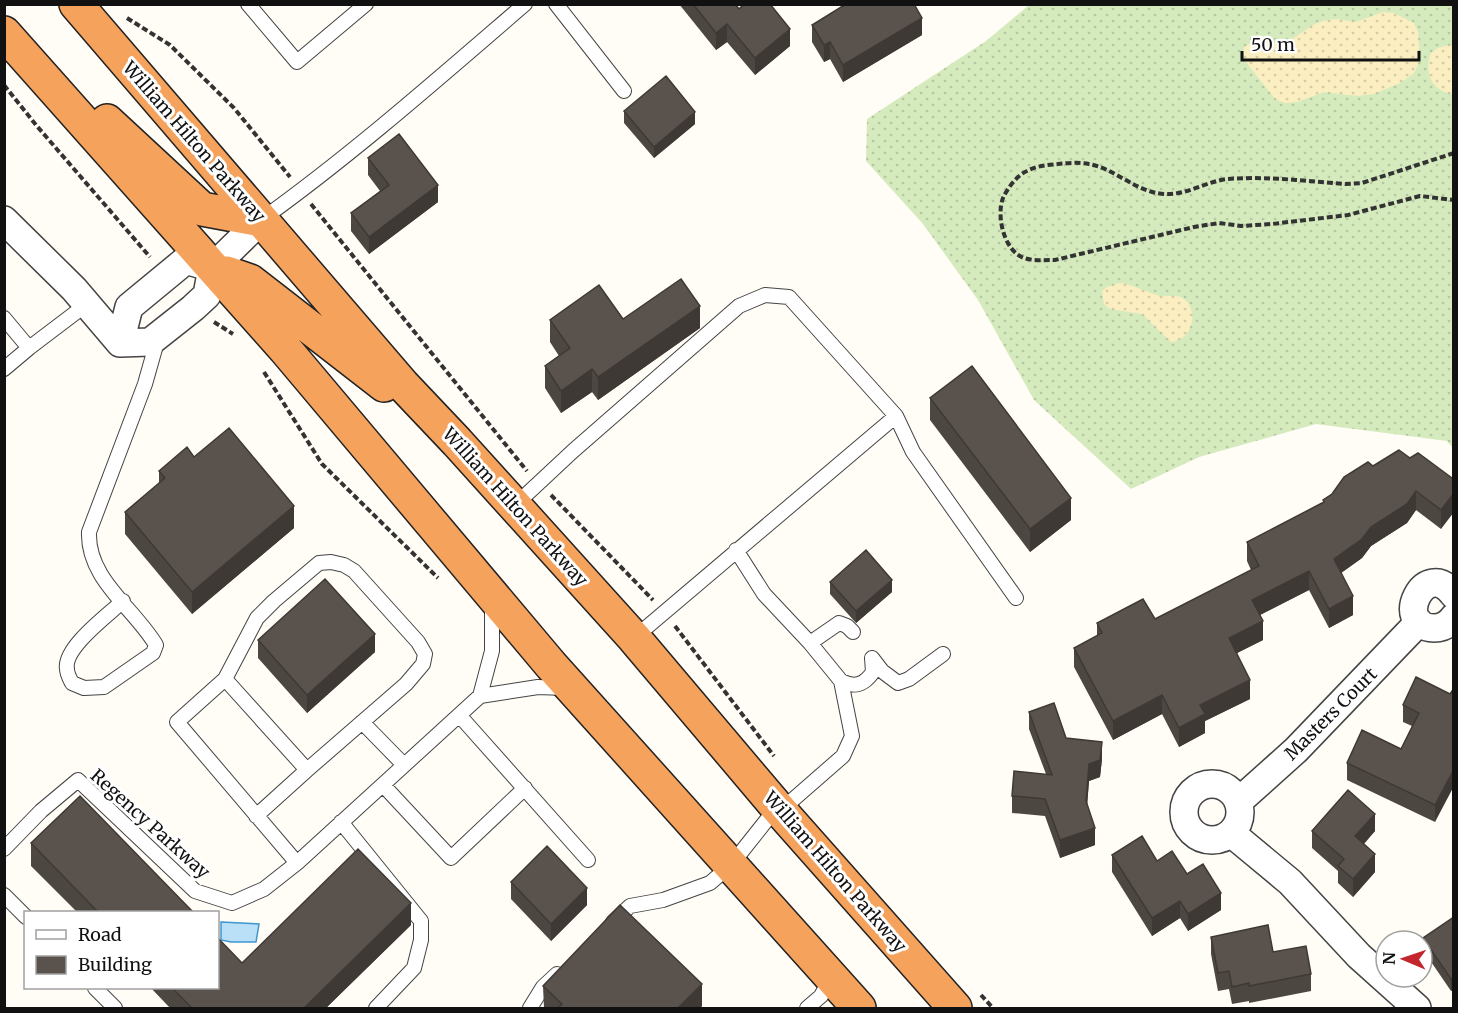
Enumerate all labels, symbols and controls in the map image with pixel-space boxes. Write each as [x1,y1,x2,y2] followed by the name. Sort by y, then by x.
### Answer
[1242,24,1419,62] scale bar
[1251,33,1295,56] text: 50 m
[117,56,271,227] street label: William Hilton Parkway
[437,422,593,591] street label: William Hilton Parkway
[1279,662,1382,765] street label: Masters Court
[86,764,215,884] street label: Regency Parkway
[758,786,912,957] street label: William Hilton Parkway
[24,911,219,989] legend
[78,923,122,946] text: Road
[1374,929,1434,989] north arrow
[1379,951,1399,965] text: N
[78,953,152,976] text: Building

